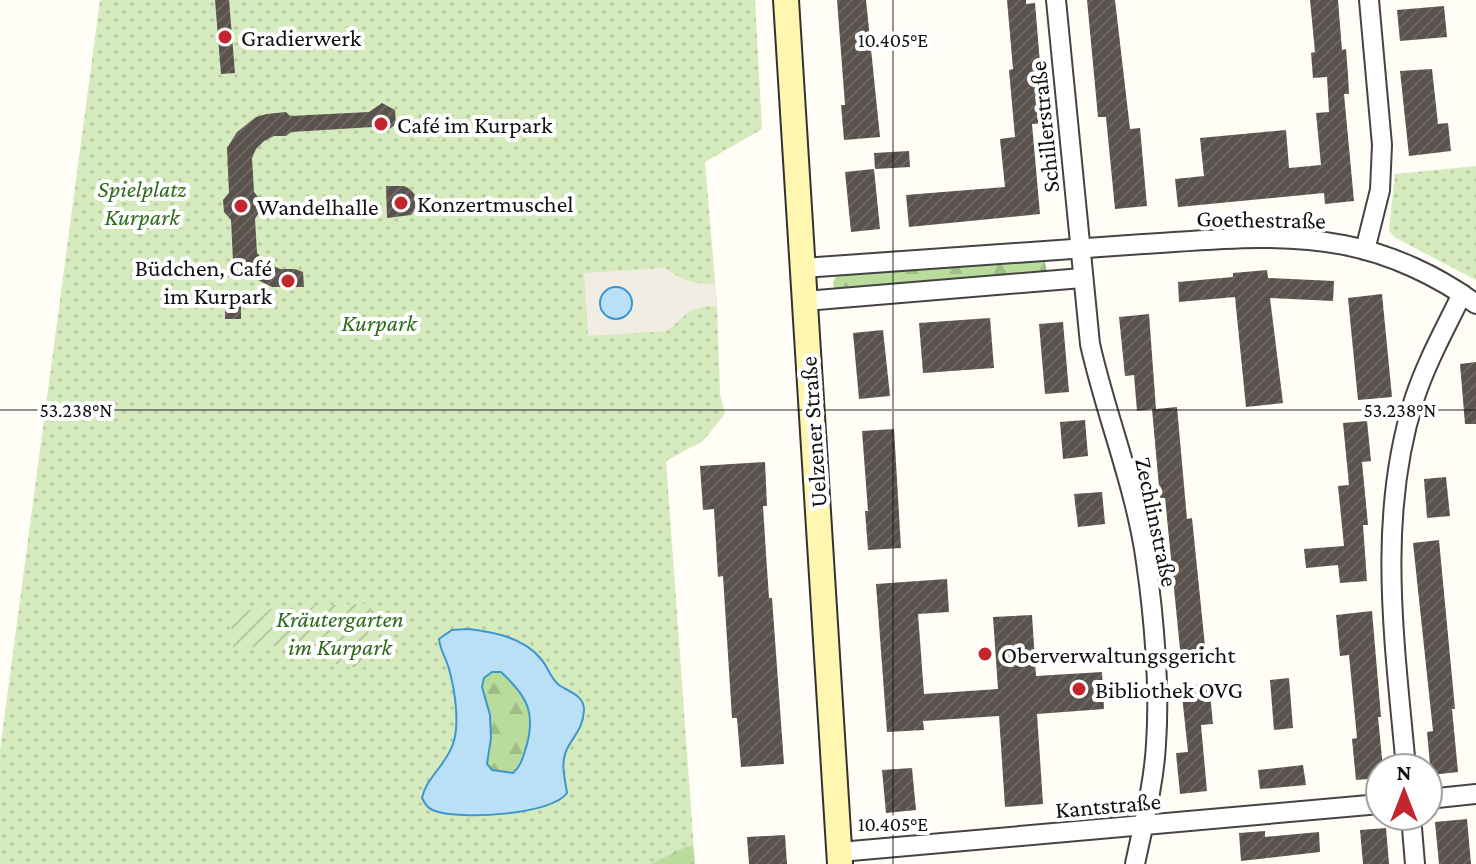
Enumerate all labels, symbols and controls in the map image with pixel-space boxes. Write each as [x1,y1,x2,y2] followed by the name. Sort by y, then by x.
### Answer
[241,24,362,51] place label: Gradierwerk
[216,28,234,46] marker: Gradierwerk
[858,29,928,51] text: 10.405°E
[1024,60,1064,194] street label: Schillerstraße
[397,111,553,138] place label: Café im Kurpark
[372,115,390,133] marker: Café im Kurpark
[98,175,187,230] park label: Spielplatz Kurpark
[417,190,574,217] place label: Konzertmuschel
[257,193,379,220] place label: Wandelhalle
[392,194,410,212] marker: Konzertmuschel
[232,197,250,215] marker: Wandelhalle
[1196,204,1326,234] street label: Goethestraße
[135,254,273,309] place label: Büdchen, Café im Kurpark
[279,272,297,290] marker: Büdchen, Café im Kurpark
[341,309,418,336] park label: Kurpark
[794,355,832,509] street label: Uelzener Straße
[40,399,112,421] text: 53.238°N
[1364,399,1436,421] text: 53.238°N
[1130,455,1184,589] street label: Zechlinstraße
[276,605,404,660] park label: Kräutergarten im Kurpark
[1001,641,1236,668] place label: Oberverwaltungsgericht
[976,645,994,663] marker: Oberverwaltungsgericht
[1095,676,1243,703] place label: Bibliothek OVG
[1070,680,1088,698] marker: Bibliothek OVG
[1364,752,1444,832] north arrow
[1397,760,1412,785] text: N
[1054,787,1162,823] street label: Kantstraße
[858,813,928,835] text: 10.405°E

